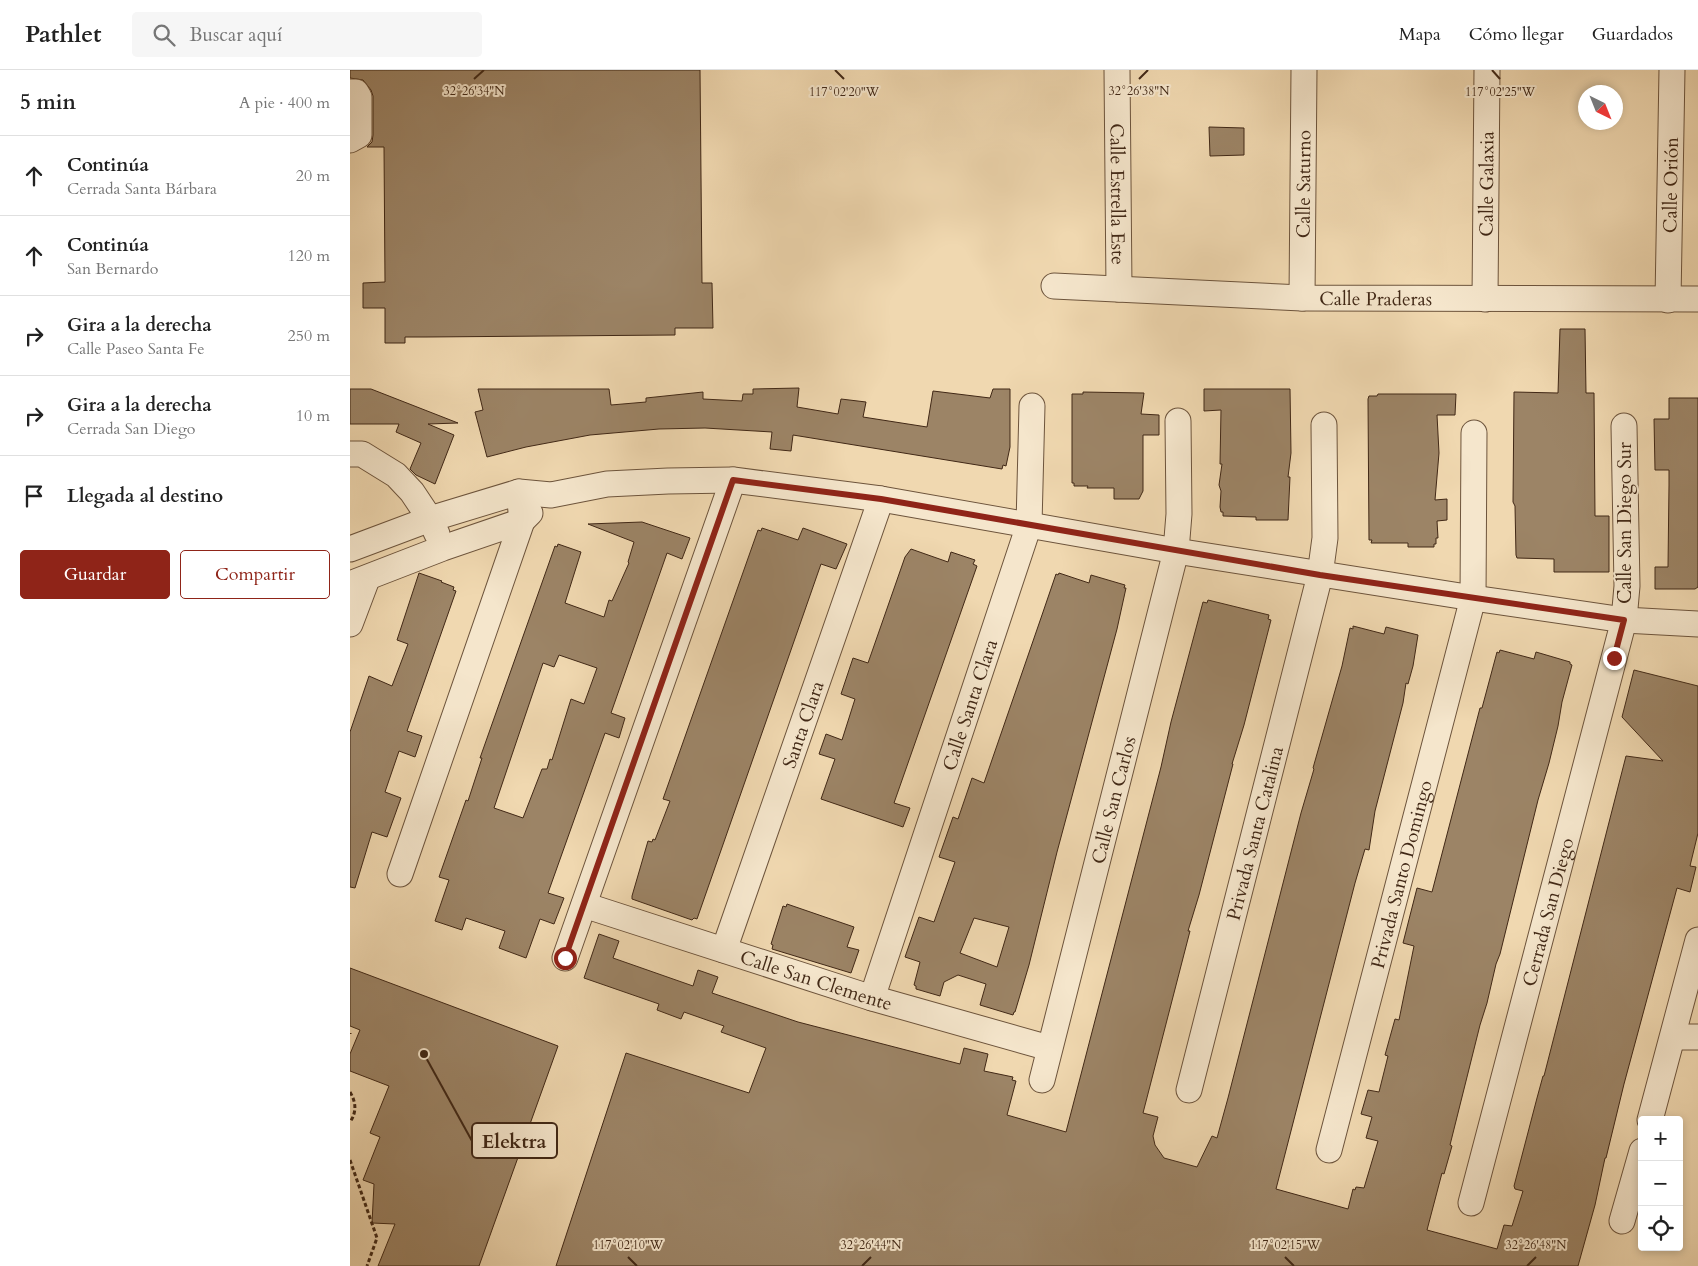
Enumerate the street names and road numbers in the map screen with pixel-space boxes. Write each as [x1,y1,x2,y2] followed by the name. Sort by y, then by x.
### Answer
[1103,123,1131,265] street label: Calle Estrella Este
[1291,130,1317,238] street label: Calle Saturno
[1474,131,1500,237] street label: Calle Galaxia
[1657,137,1685,233] street label: Calle Orión
[1319,286,1432,312] street label: Calle Praderas
[1612,442,1638,604] street label: Calle San Diego Sur
[936,636,1004,774] street label: Calle Santa Clara
[776,678,831,772] street label: Santa Clara
[1085,733,1143,867] street label: Calle San Carlos
[1221,744,1290,923] street label: Privada Santa Catalina
[1365,777,1439,971] street label: Privada Santo Domingo
[1516,835,1580,989] street label: Cerrada San Diego
[737,944,895,1017] street label: Calle San Clemente

